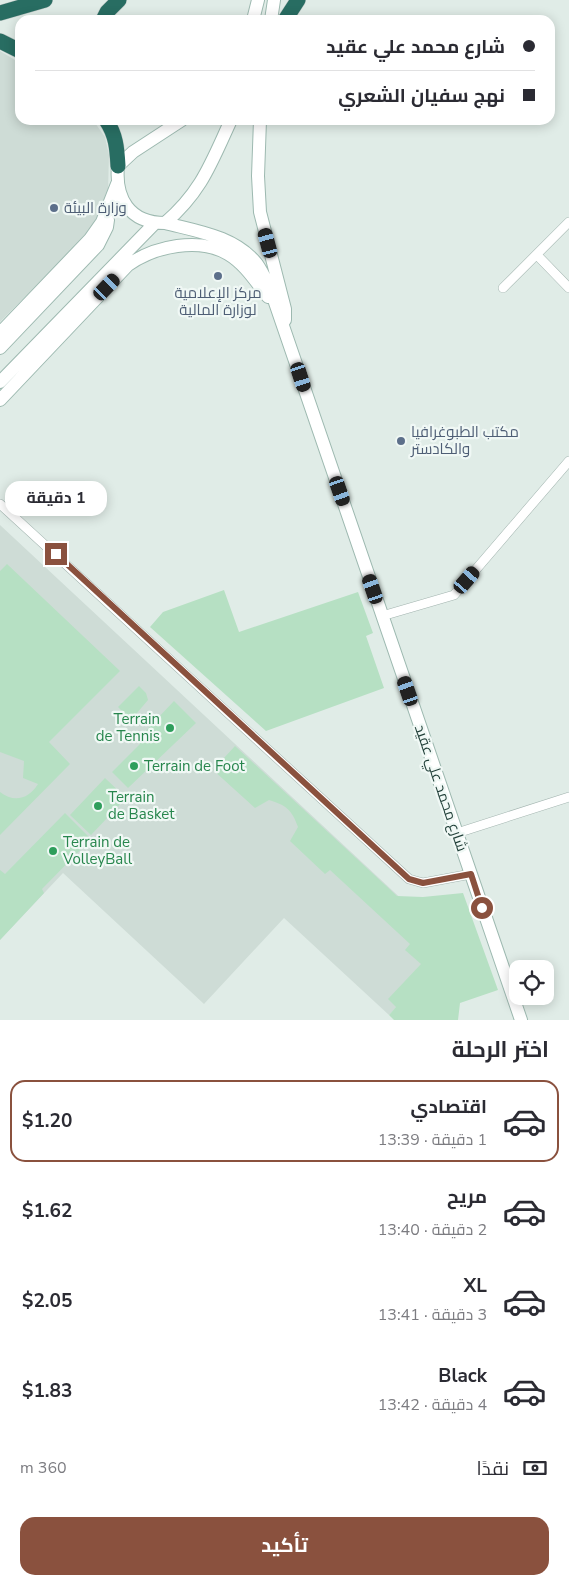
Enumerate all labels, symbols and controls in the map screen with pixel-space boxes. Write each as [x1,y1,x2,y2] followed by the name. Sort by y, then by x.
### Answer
[326,34,505,60] text: شارع محمد علي عقيد
[338,83,505,109] text: نهج سفيان الشعري
[64,198,127,218] place label: وزارة البيئة
[48,202,60,214] marker: وزارة البيئة
[256,227,279,259] car
[212,270,224,282] marker: مركز الإعلامية لوزارة المالية
[91,271,122,303] car
[174,283,262,320] place label: مركز الإعلامية لوزارة المالية
[289,360,312,394] car
[410,422,519,459] place label: مكتب الطبوغرافيا والكادستر
[395,435,407,447] marker: مكتب الطبوغرافيا والكادستر
[328,474,351,508] car
[5,482,107,516] callout: 1 دقيقة
[26,487,86,509] text: 1 دقيقة
[45,543,67,565] route end
[451,564,482,596] car
[361,572,384,606] car
[396,674,419,708] car
[96,709,160,746] place label: Terrain de Tennis
[164,722,176,734] marker: Terrain de Tennis
[408,722,472,855] street label: شارع محمد علي عقيد
[144,756,245,776] place label: Terrain de Foot
[128,760,140,772] marker: Terrain de Foot
[108,787,175,824] place label: Terrain de Basket
[92,800,104,812] marker: Terrain de Basket
[62,832,133,869] place label: Terrain de VolleyBall
[47,845,59,857] marker: Terrain de VolleyBall
[471,897,493,919] route start
[509,960,554,1005] map controls
[509,960,554,1005] button: locate
[452,1035,549,1065] text: اختر الرحلة
[411,1094,487,1120] text: اقتصادي
[502,1099,547,1144] icon: car
[22,1108,72,1134] text: $1.20
[378,1129,487,1151] text: 1 دقيقة · 13:39
[447,1184,487,1210] text: مريح
[502,1189,547,1234] icon: car
[22,1198,72,1224] text: $1.62
[378,1219,487,1241] text: 2 دقيقة · 13:40
[464,1273,487,1299] text: XL
[502,1279,547,1324] icon: car
[22,1288,72,1314] text: $2.05
[378,1304,487,1326] text: 3 دقيقة · 13:41
[438,1363,487,1389] text: Black
[502,1369,547,1414] icon: car
[22,1378,72,1404] text: $1.83
[378,1394,487,1416] text: 4 دقيقة · 13:42
[521,1454,549,1482] icon: cash
[477,1456,509,1482] text: نقدًا
[20,1457,67,1479] text: 360 m
[20,1517,549,1575] button: تأكيد

